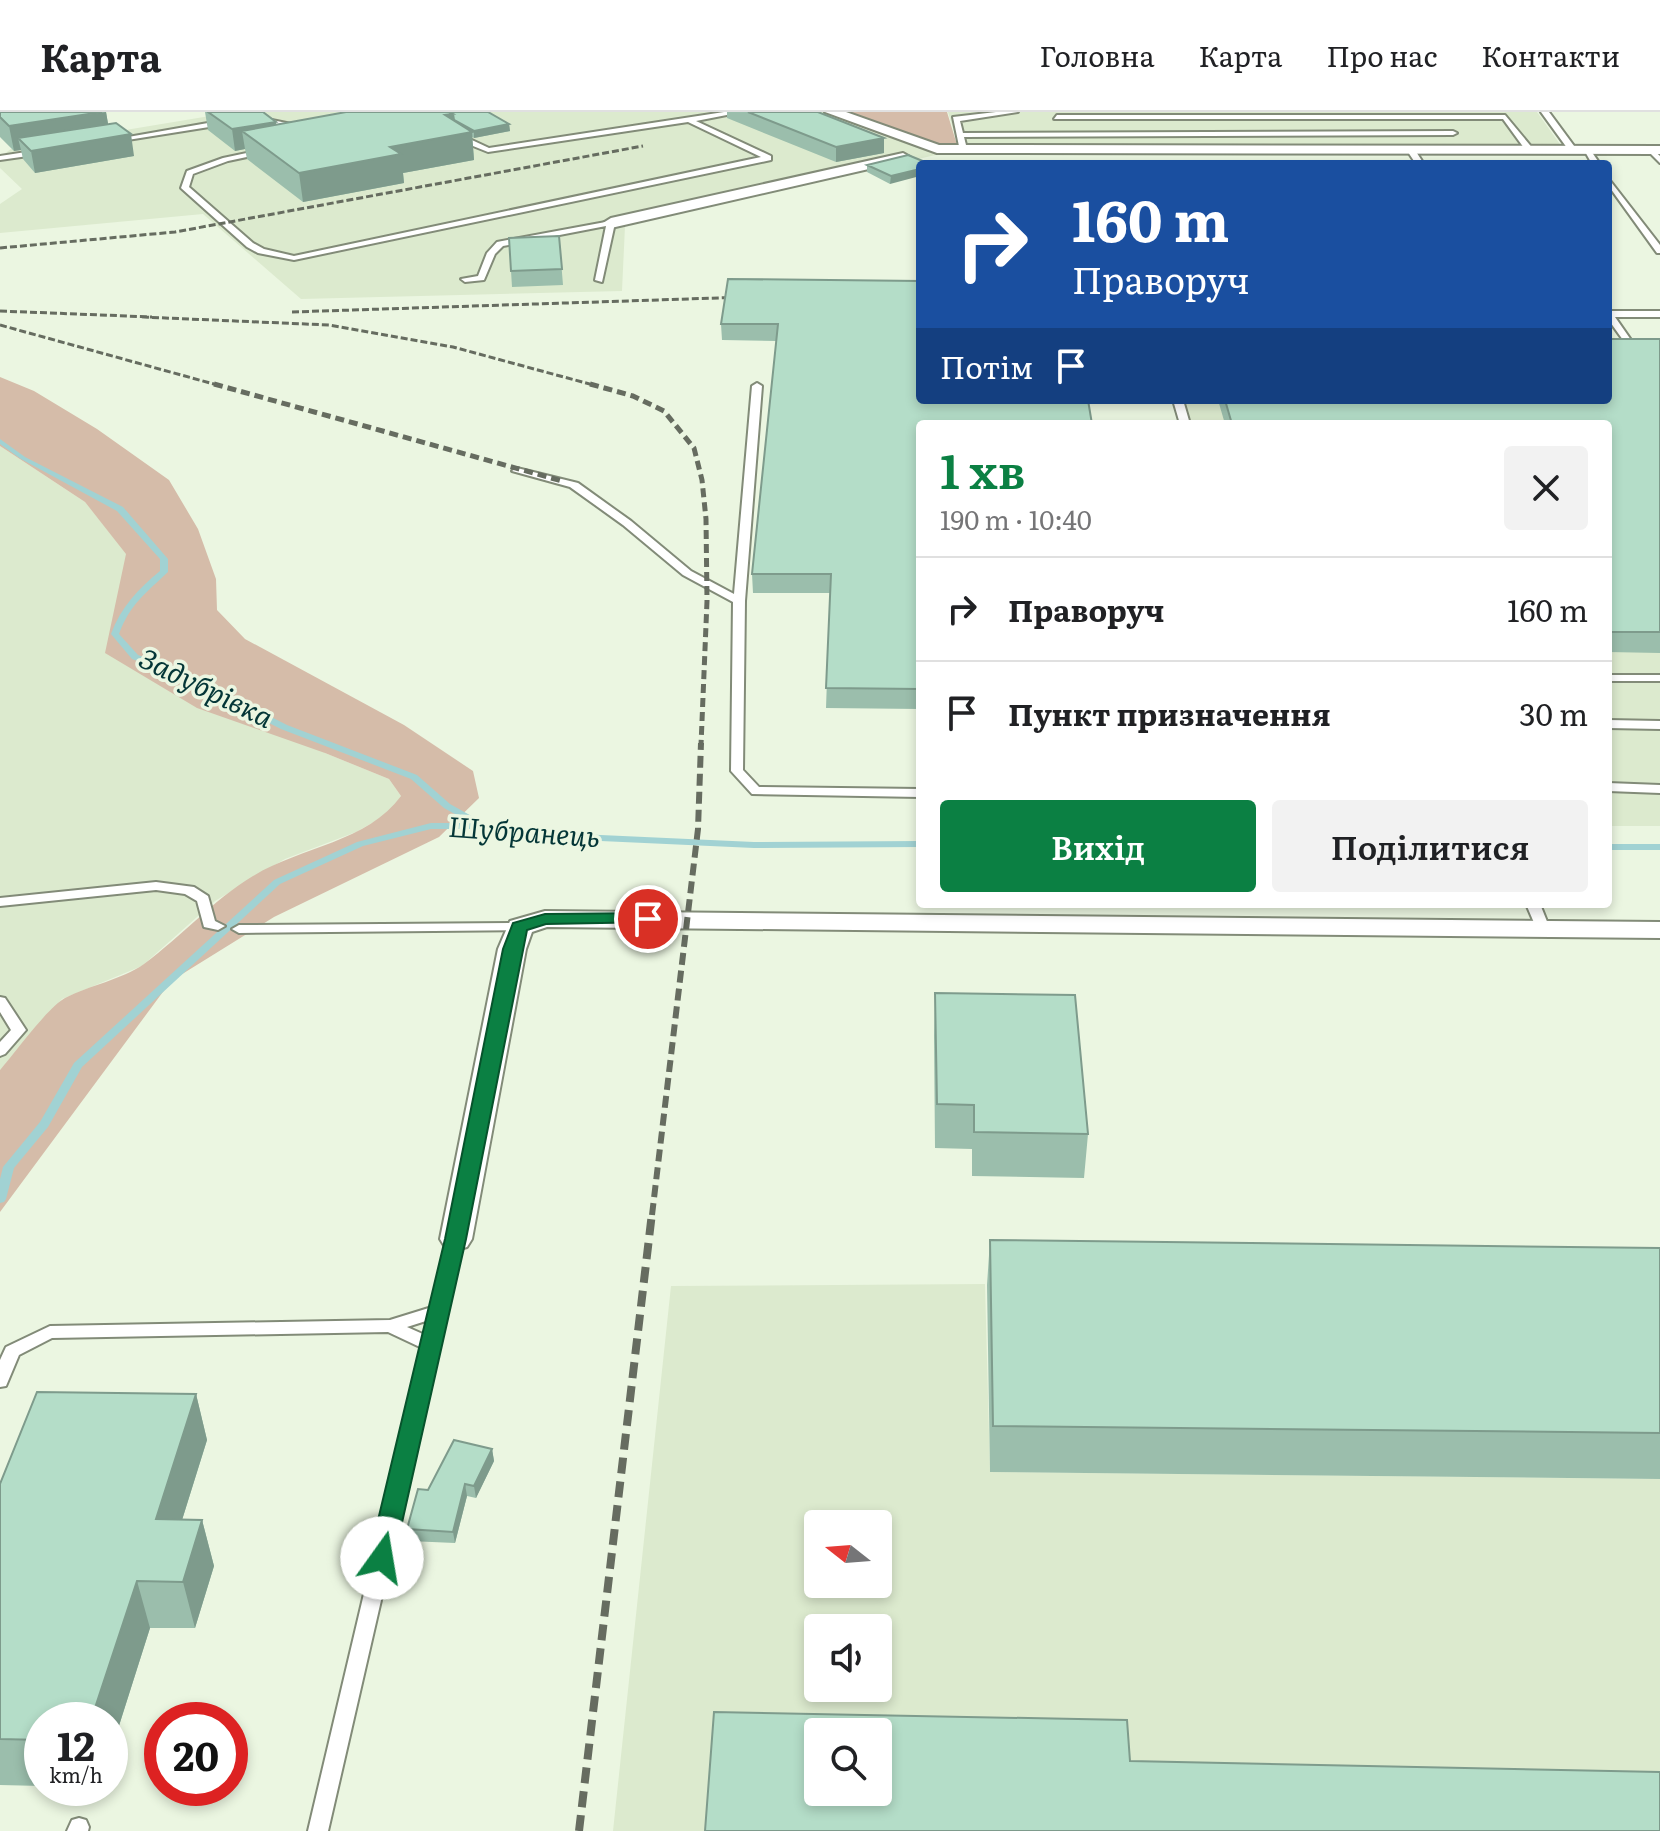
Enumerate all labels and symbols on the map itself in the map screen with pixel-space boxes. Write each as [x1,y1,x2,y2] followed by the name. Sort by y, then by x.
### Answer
[133,636,281,737] water label: Задубрівка
[447,804,601,856] water label: Шубранець
[614,885,682,953] pin
[804,1510,892,1598] north arrow
[340,1516,424,1600] position arrow
[144,1702,248,1806] speed limit sign: 20

